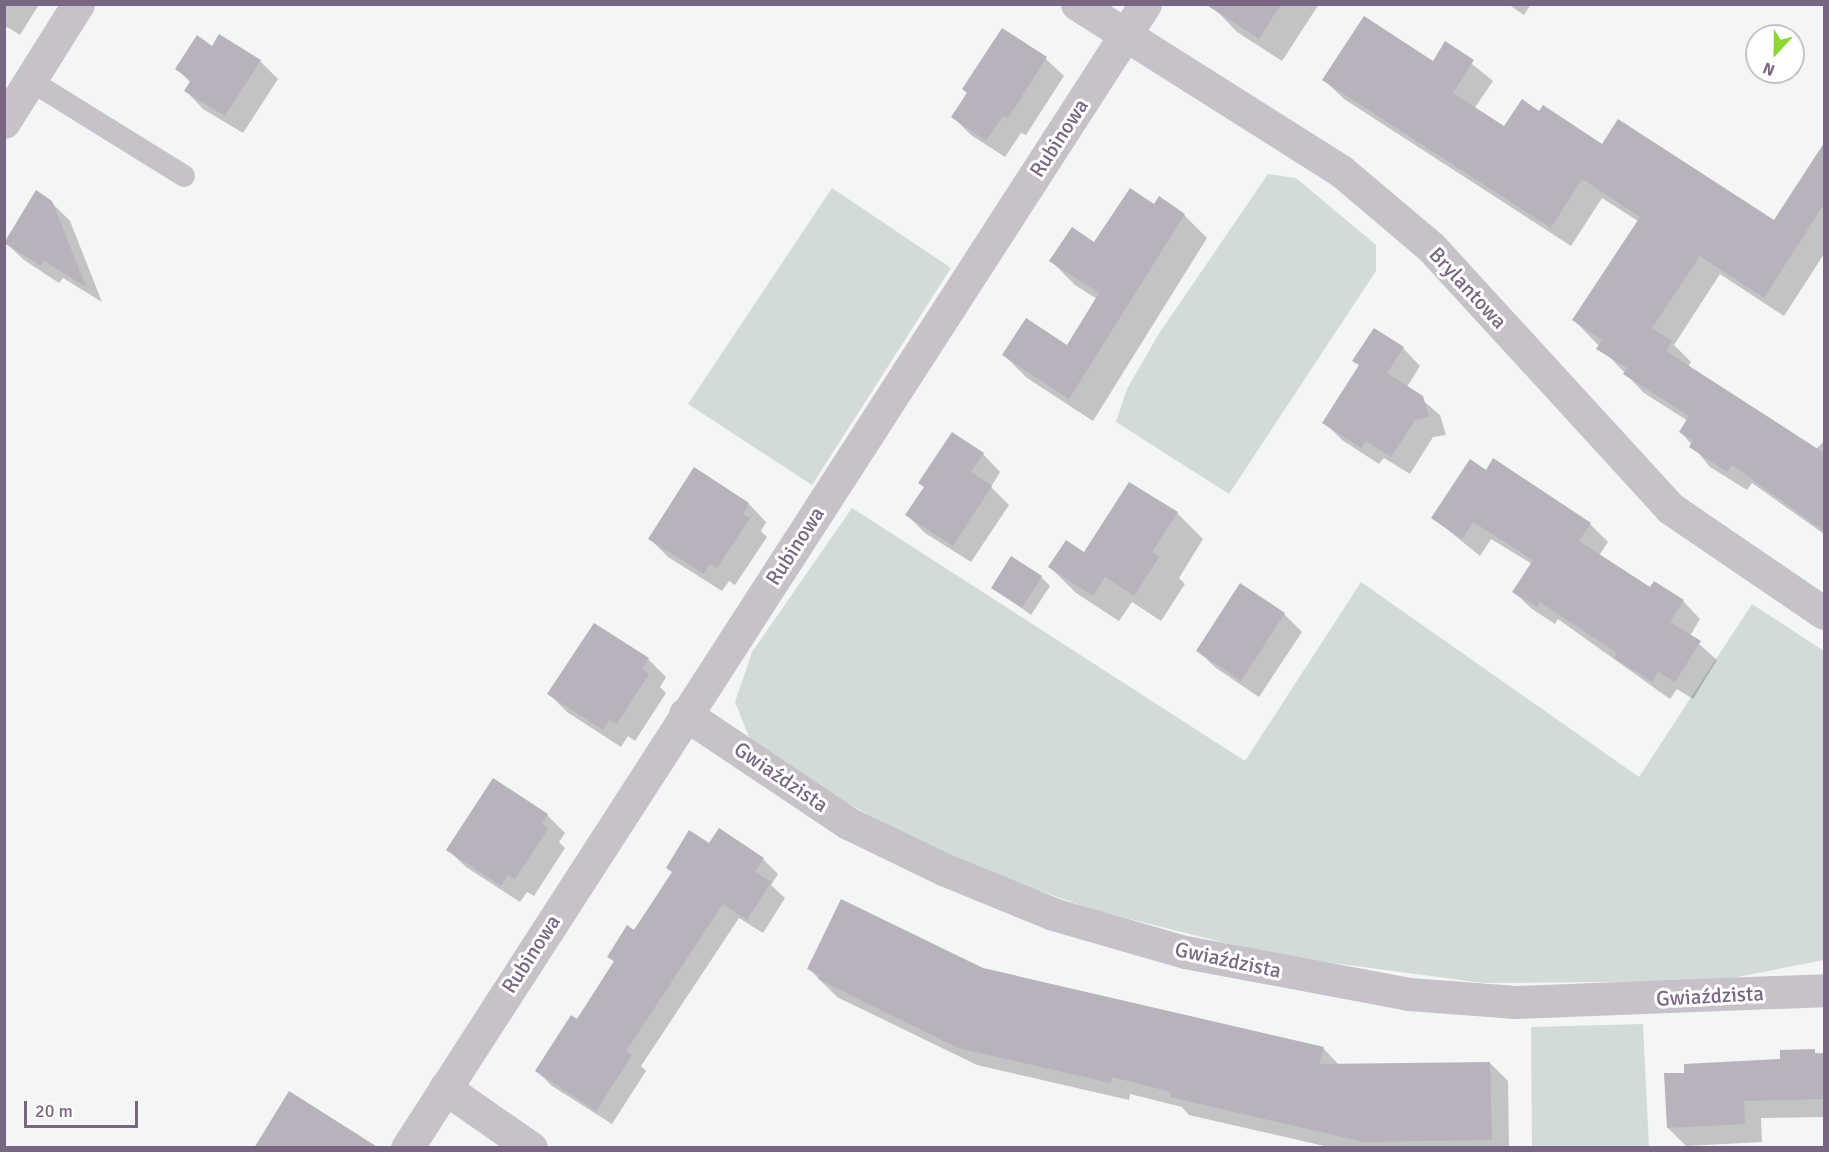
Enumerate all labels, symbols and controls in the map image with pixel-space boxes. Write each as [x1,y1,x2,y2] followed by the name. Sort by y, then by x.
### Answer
[1745,24,1805,84] north arrow
[1760,57,1778,80] text: N
[1024,94,1094,182] street label: Rubinowa
[1424,242,1512,334] street label: Brylantowa
[760,502,830,590] street label: Rubinowa
[729,736,833,818] street label: Gwiaździsta
[496,910,566,998] street label: Rubinowa
[1173,936,1283,984] street label: Gwiaździsta
[1655,981,1765,1011] street label: Gwiaździsta
[27,1089,141,1127] scale bar
[35,1100,73,1122] text: 20 m

